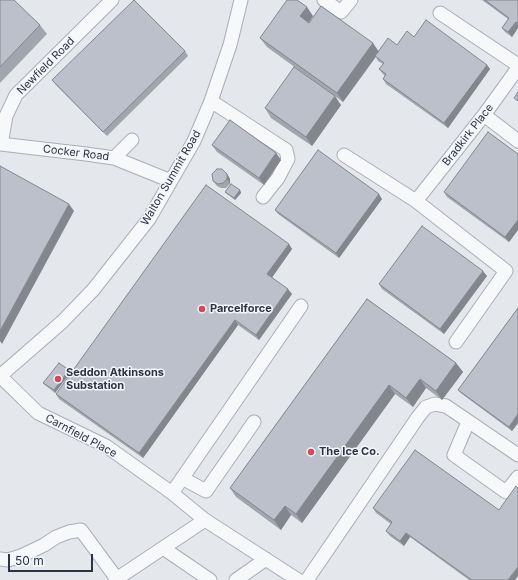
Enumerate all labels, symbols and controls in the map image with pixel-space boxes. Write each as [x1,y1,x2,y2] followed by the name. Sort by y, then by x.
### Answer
[15,35,77,97] street label: Newfield Road
[440,101,496,169] street label: Bradkirk Place
[138,128,204,228] street label: Walton Summit Road
[42,142,110,164] street label: Cocker Road
[210,302,272,316] place label: Parcelforce
[197,304,207,314] marker: Parcelforce
[66,366,164,392] place label: Seddon Atkinsons Substation
[53,374,63,384] marker: Seddon Atkinsons Substation
[43,412,119,460] street label: Carnfield Place
[319,445,380,459] place label: The Ice Co.
[306,447,316,457] marker: The Ice Co.
[10,546,95,572] scale bar
[15,553,44,568] text: 50 m

